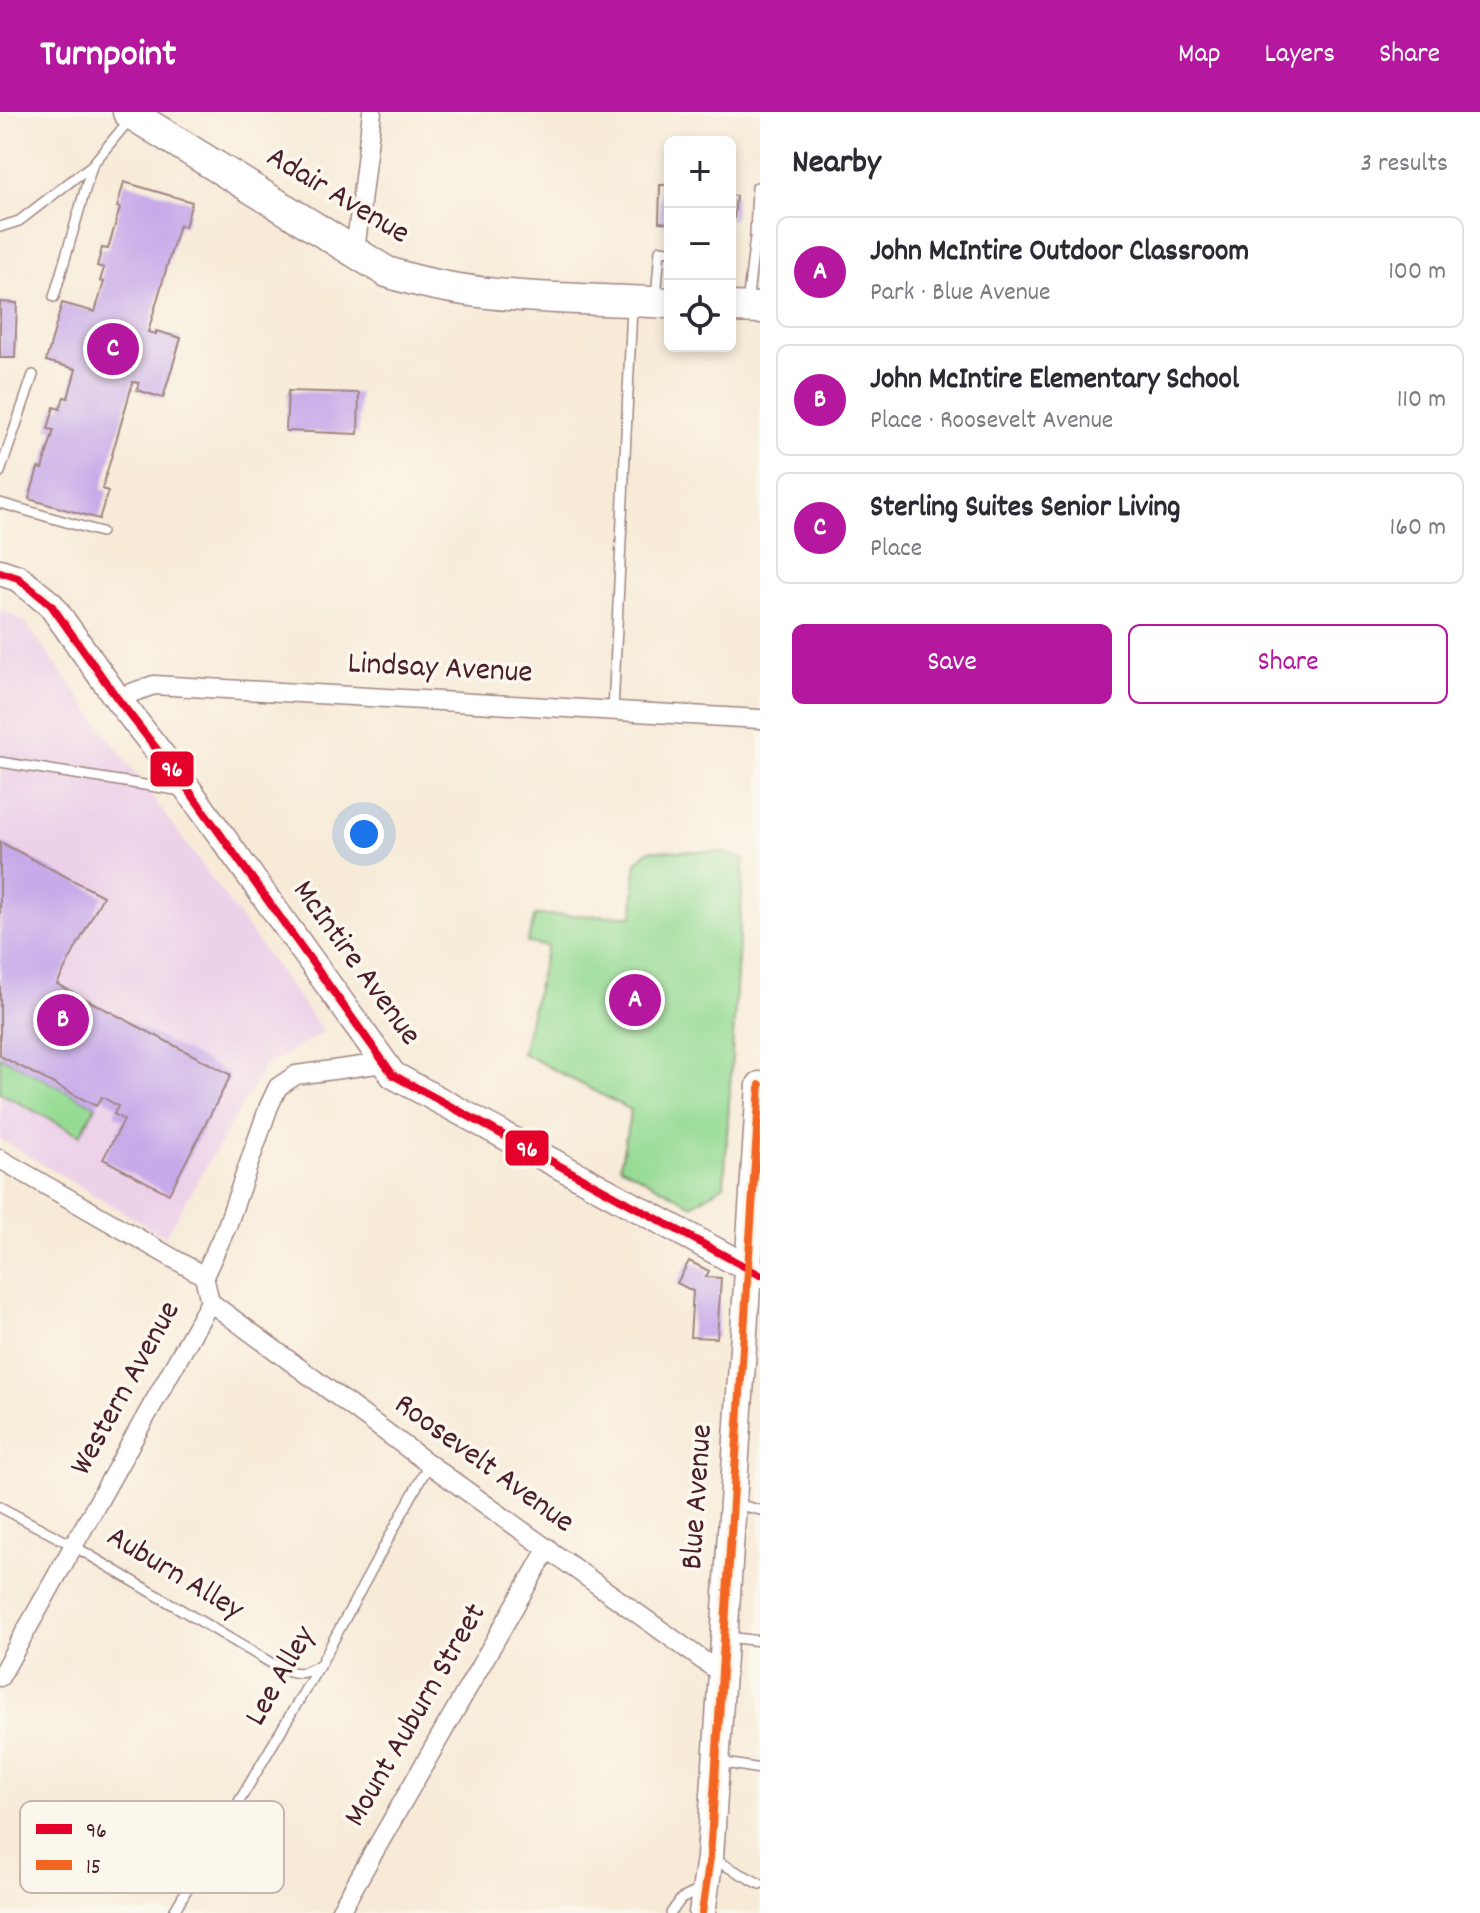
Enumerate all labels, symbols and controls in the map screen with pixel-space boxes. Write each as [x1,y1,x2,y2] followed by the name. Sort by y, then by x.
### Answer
[40,29,176,84] text: Turnpoint
[1178,36,1221,76] text: Map
[1265,36,1335,76] text: Layers
[1379,36,1440,76] text: Share
[257,136,417,258] street label: Adair Avenue
[664,136,736,352] map controls
[664,136,736,208] button: +
[792,140,881,189] text: Nearby
[1361,146,1448,183] text: 3 results
[664,208,736,280] button: −
[870,232,1249,275] text: John McIntire Outdoor Classroom
[813,254,827,291] text: A
[1388,254,1446,291] text: 100 m
[870,275,1050,312] text: Park · Blue Avenue
[664,280,736,352] button: locate
[87,319,139,379] pin: C
[870,360,1239,403] text: John McIntire Elementary School
[814,382,826,419] text: B
[1397,382,1446,419] text: 110 m
[870,403,1113,440] text: Place · Roosevelt Avenue
[870,488,1180,531] text: Sterling Suites Senior Living
[814,510,826,547] text: C
[1390,510,1446,547] text: 160 m
[870,531,922,568] text: Place
[792,624,1112,704] button: Save
[1128,624,1448,704] button: Share
[346,642,534,698] street label: Lindsay Avenue
[149,750,195,788] line badge: 96
[162,756,183,787] text: 96
[344,814,384,854] your location
[279,872,431,1056] street label: McIntire Avenue
[609,970,661,1030] pin: A
[37,990,89,1050] pin: B
[504,1129,550,1167] line badge: 96
[517,1136,538,1167] text: 96
[60,1293,194,1485] street label: Western Avenue
[383,1384,583,1546] street label: Roosevelt Avenue
[671,1423,727,1571] street label: Blue Avenue
[97,1516,252,1635] street label: Auburn Alley
[334,1595,500,1836] street label: Mount Auburn Street
[235,1618,330,1735] street label: Lee Alley
[20,1801,284,1893] legend
[86,1817,107,1848] text: 96
[86,1853,101,1884] text: 15

